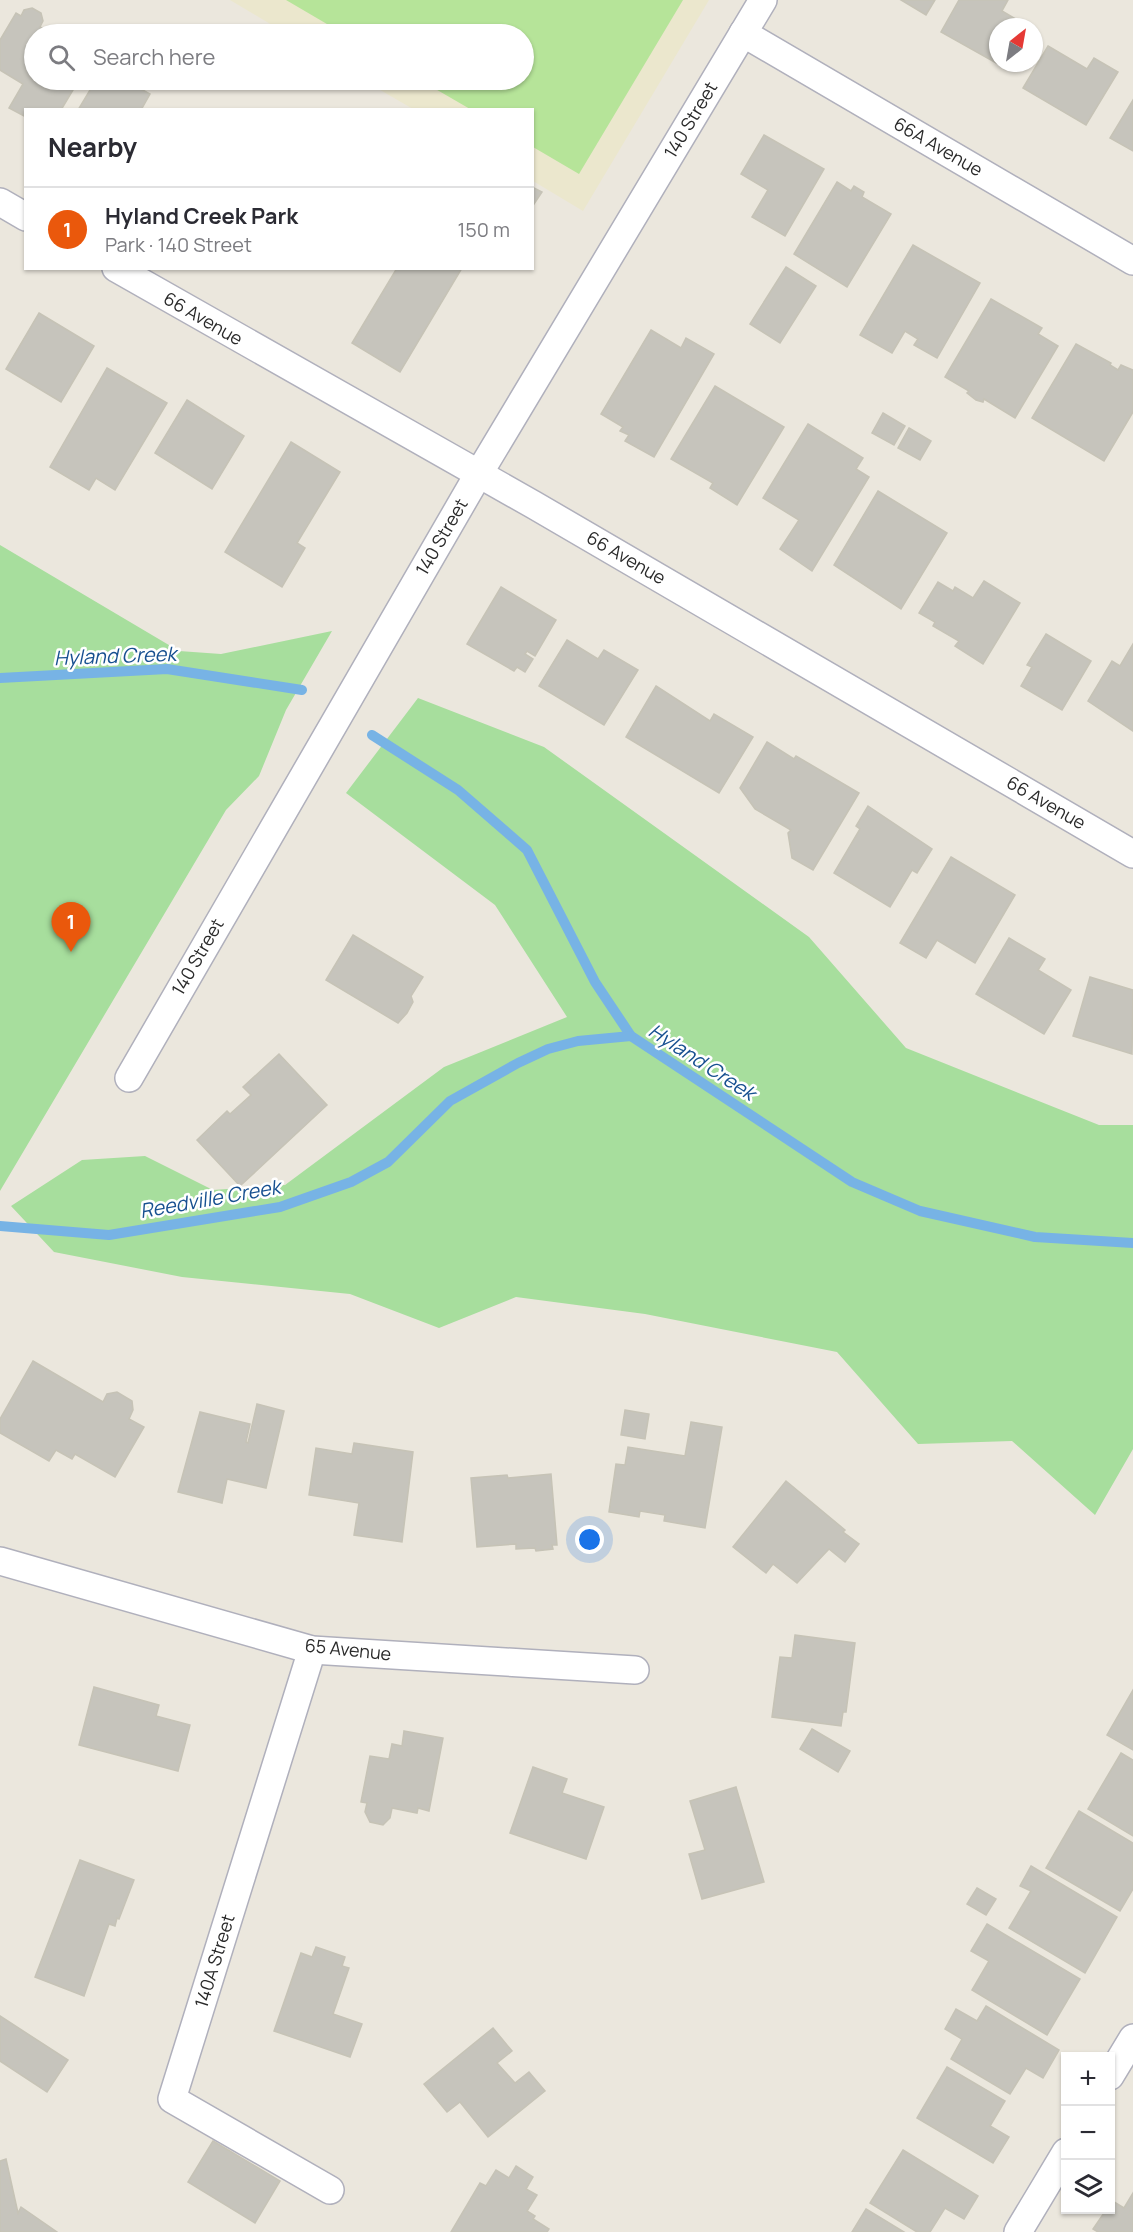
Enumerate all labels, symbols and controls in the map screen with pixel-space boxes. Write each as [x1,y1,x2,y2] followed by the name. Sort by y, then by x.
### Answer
[989,18,1043,72] north arrow
[24,24,534,90] search box
[45,41,78,74] icon: search
[93,42,215,72] text: Search here
[658,77,722,162] street label: 140 Street
[890,111,987,181] street label: 66A Avenue
[48,129,137,165] text: Nearby
[105,201,298,231] text: Hyland Creek Park
[63,216,72,243] text: 1
[457,216,510,243] text: 150 m
[105,231,252,258] text: Park · 140 Street
[160,286,247,350] street label: 66 Avenue
[409,494,473,579] street label: 140 Street
[583,525,670,589] street label: 66 Avenue
[53,640,180,671] water label: Hyland Creek
[1003,770,1090,834] street label: 66 Avenue
[52,902,90,952] pin: 1
[165,914,229,999] street label: 140 Street
[644,1017,763,1108] water label: Hyland Creek
[137,1172,285,1224] water label: Reedville Creek
[575,1525,604,1554] your location
[304,1633,393,1665] street label: 65 Avenue
[188,1911,240,2010] street label: 140A Street
[1061,2052,1115,2214] map controls
[1061,2052,1115,2106] button: +
[1061,2106,1115,2160] button: −
[1061,2160,1115,2214] button: layers

